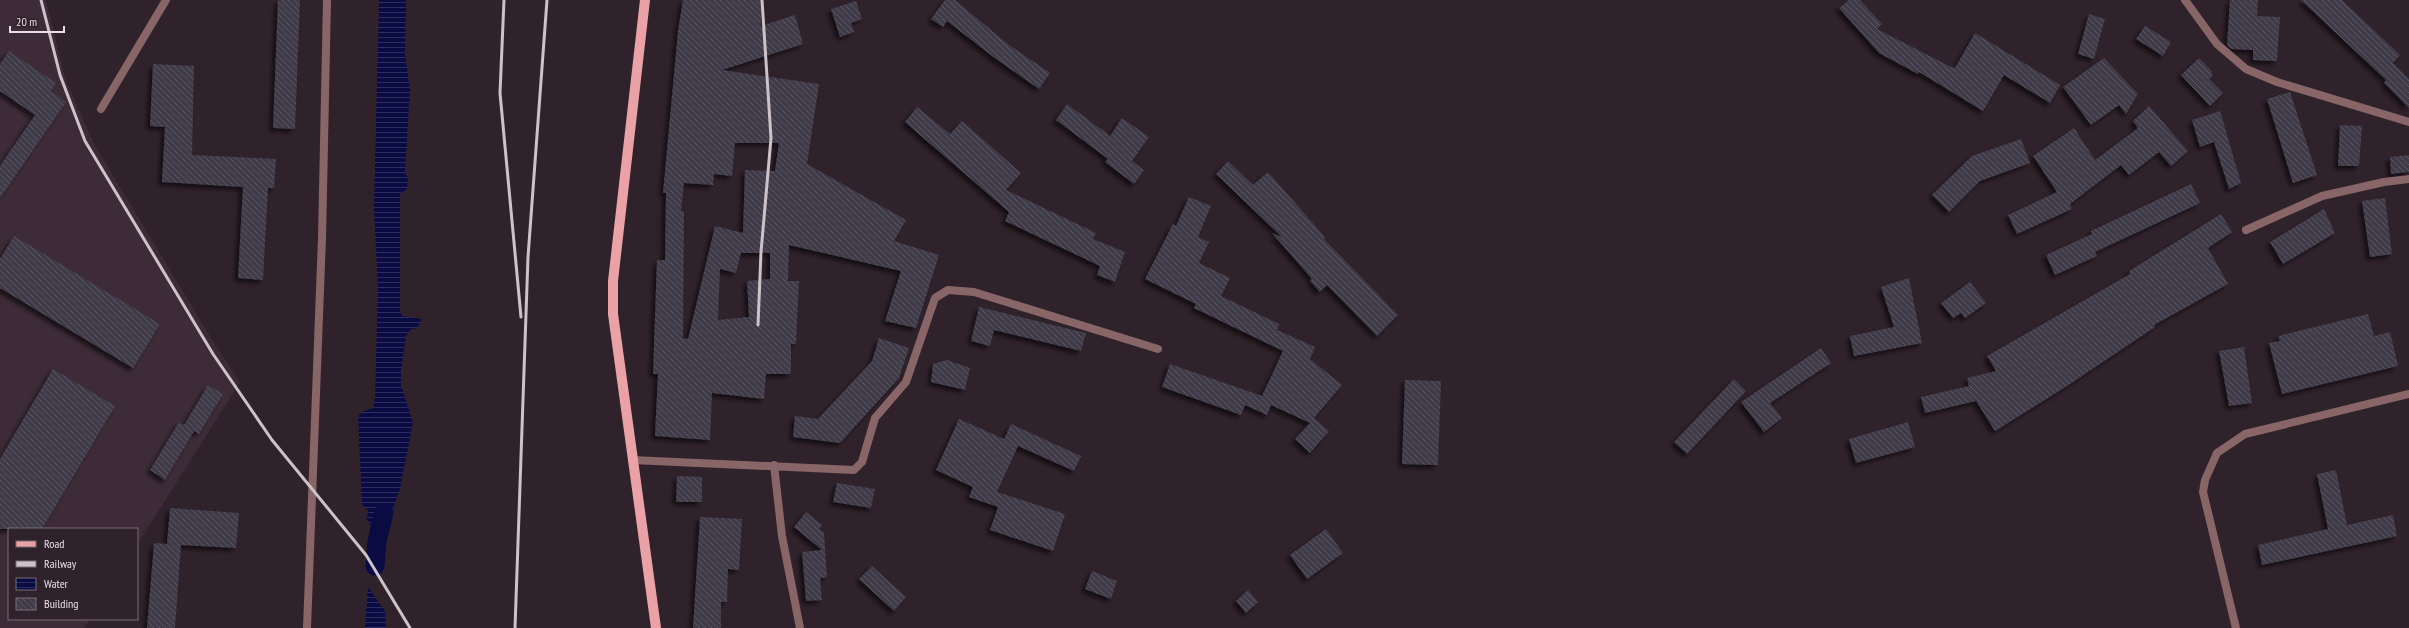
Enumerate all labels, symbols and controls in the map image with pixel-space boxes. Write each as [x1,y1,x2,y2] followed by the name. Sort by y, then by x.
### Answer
[10,8,64,34] scale bar
[16,14,37,29] text: 20 m
[8,528,138,620] legend
[44,536,64,551] text: Road
[44,556,77,571] text: Railway
[44,576,69,591] text: Water
[44,596,79,611] text: Building

